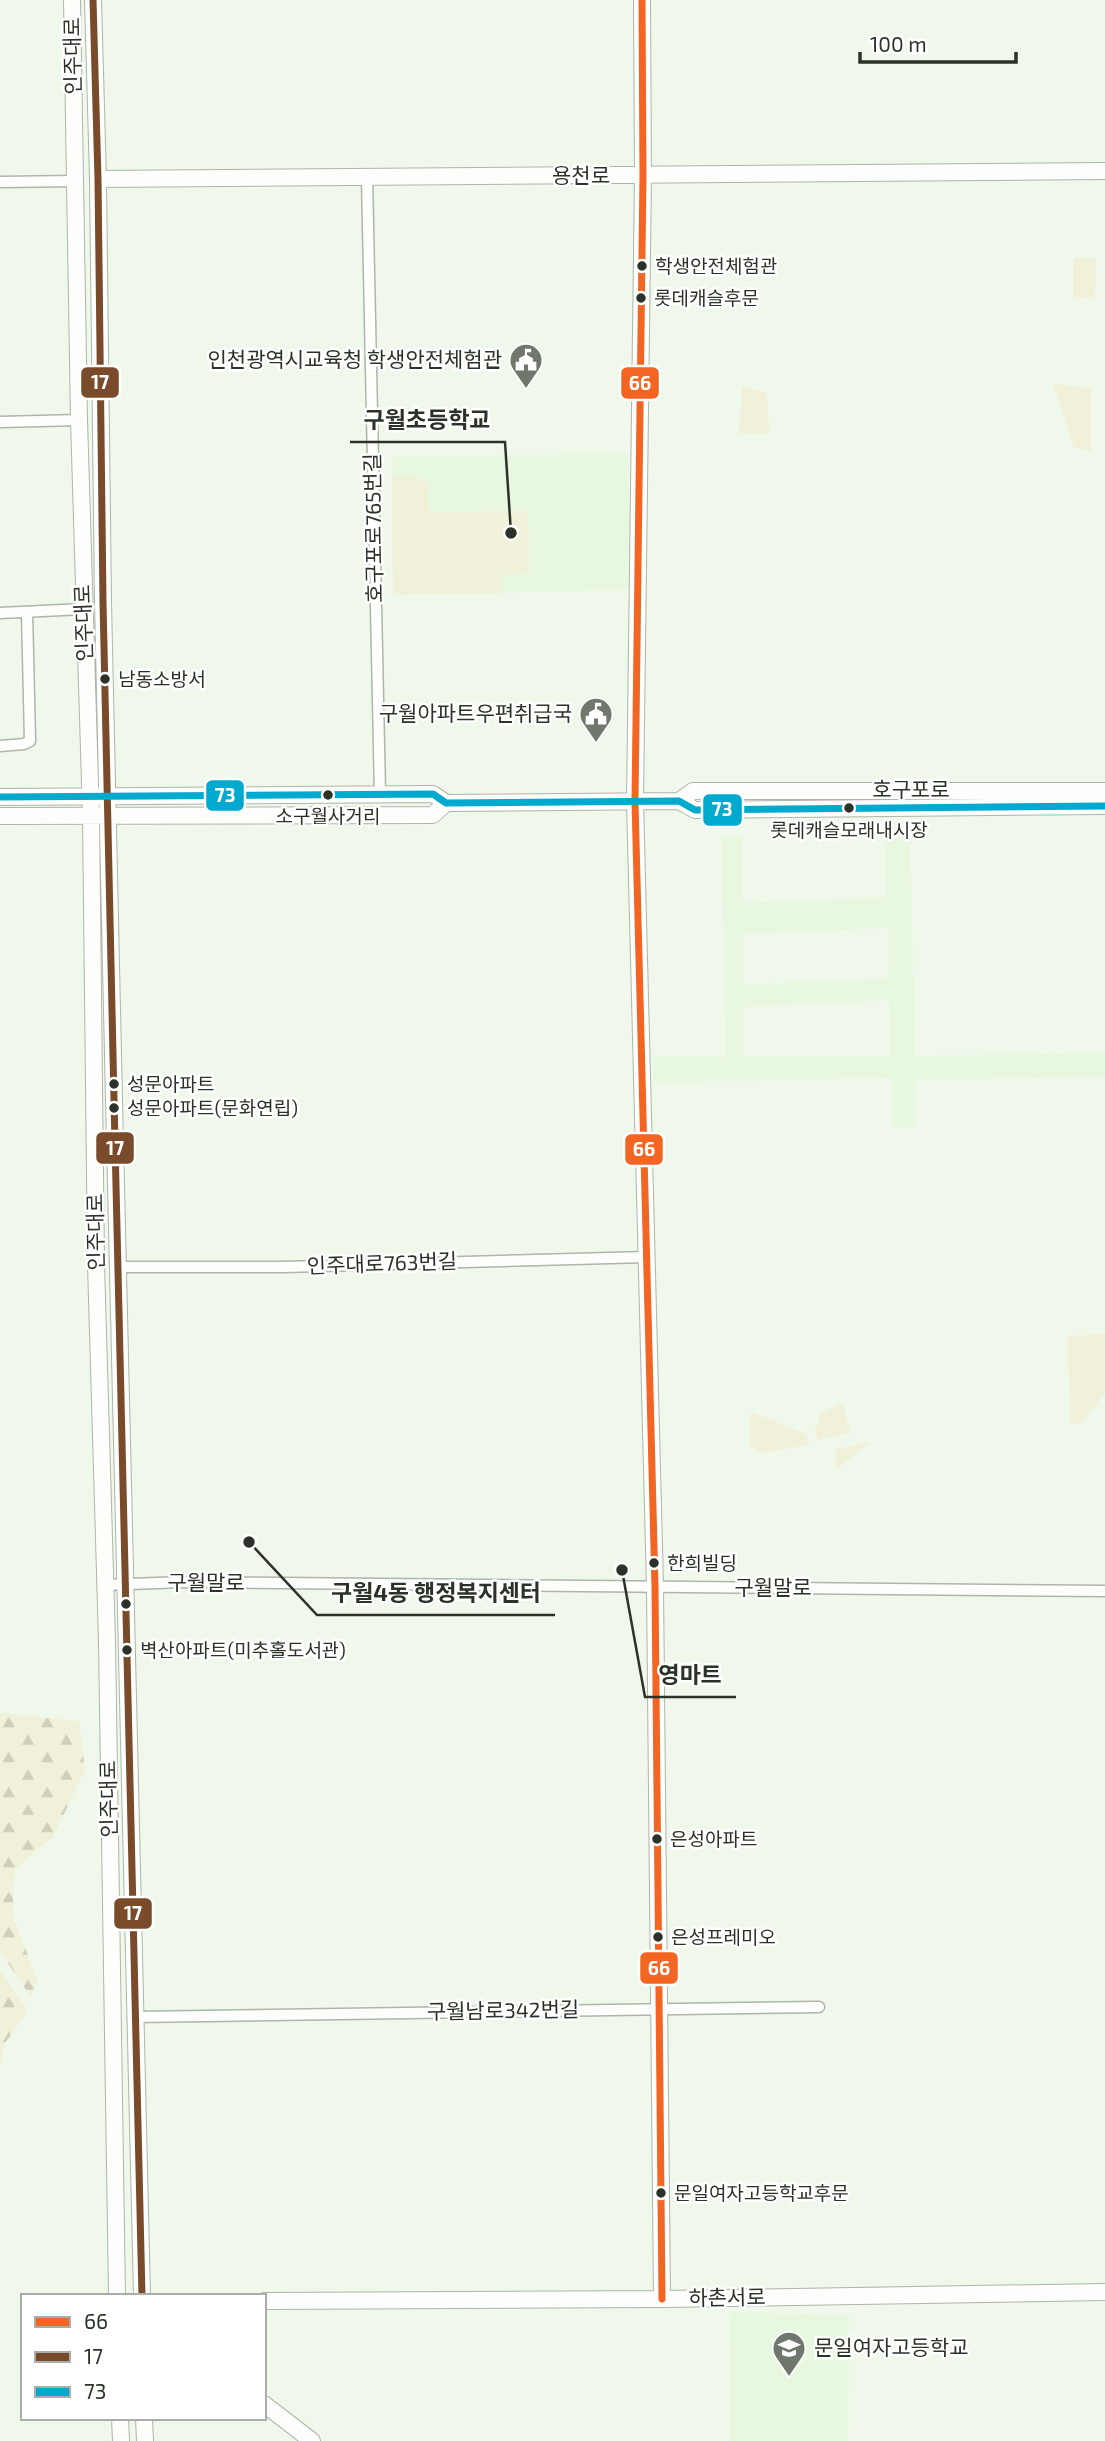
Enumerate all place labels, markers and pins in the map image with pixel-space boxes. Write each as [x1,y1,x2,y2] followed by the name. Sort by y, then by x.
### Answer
[655,254,777,277] place label: 학생안전체험관
[635,259,649,273] marker: 학생안전체험관
[654,286,759,309] place label: 롯데캐슬후문
[634,291,648,305] marker: 롯데캐슬후문
[507,341,545,390] public building icon: 인천광역시교육청 학생안전체험관
[208,346,502,371] place label: 인천광역시교육청 학생안전체험관
[350,398,505,442] callout: 구월초등학교
[118,667,205,690] place label: 남동소방서
[98,672,112,686] marker: 남동소방서
[577,695,615,744] public building icon: 구월아파트우편취급국
[379,700,572,725] place label: 구월아파트우편취급국
[321,788,335,802] marker: 소구월사거리
[842,801,856,815] marker: 롯데캐슬모래내시장
[276,804,380,827] place label: 소구월사거리
[770,818,928,841] place label: 롯데캐슬모래내시장
[127,1072,214,1095] place label: 성문아파트
[107,1077,121,1091] marker: 성문아파트
[127,1096,298,1119] place label: 성문아파트(문화연립)
[107,1101,121,1115] marker: 성문아파트(문화연립)
[667,1551,737,1574] place label: 한희빌딩
[647,1556,661,1570] marker: 한희빌딩
[317,1571,555,1615] callout: 구월4동 행정복지센터
[119,1597,133,1611] unlabelled marker
[140,1638,346,1661] place label: 벽산아파트(미추홀도서관)
[120,1643,134,1657] marker: 벽산아파트(미추홀도서관)
[645,1653,736,1697] callout: 영마트
[670,1827,757,1850] place label: 은성아파트
[650,1832,664,1846] marker: 은성아파트
[671,1925,776,1948] place label: 은성프레미오
[651,1930,665,1944] marker: 은성프레미오
[674,2181,849,2204] place label: 문일여자고등학교후문
[654,2186,668,2200] marker: 문일여자고등학교후문
[770,2329,808,2378] school or university icon: 문일여자고등학교
[814,2334,969,2359] place label: 문일여자고등학교

